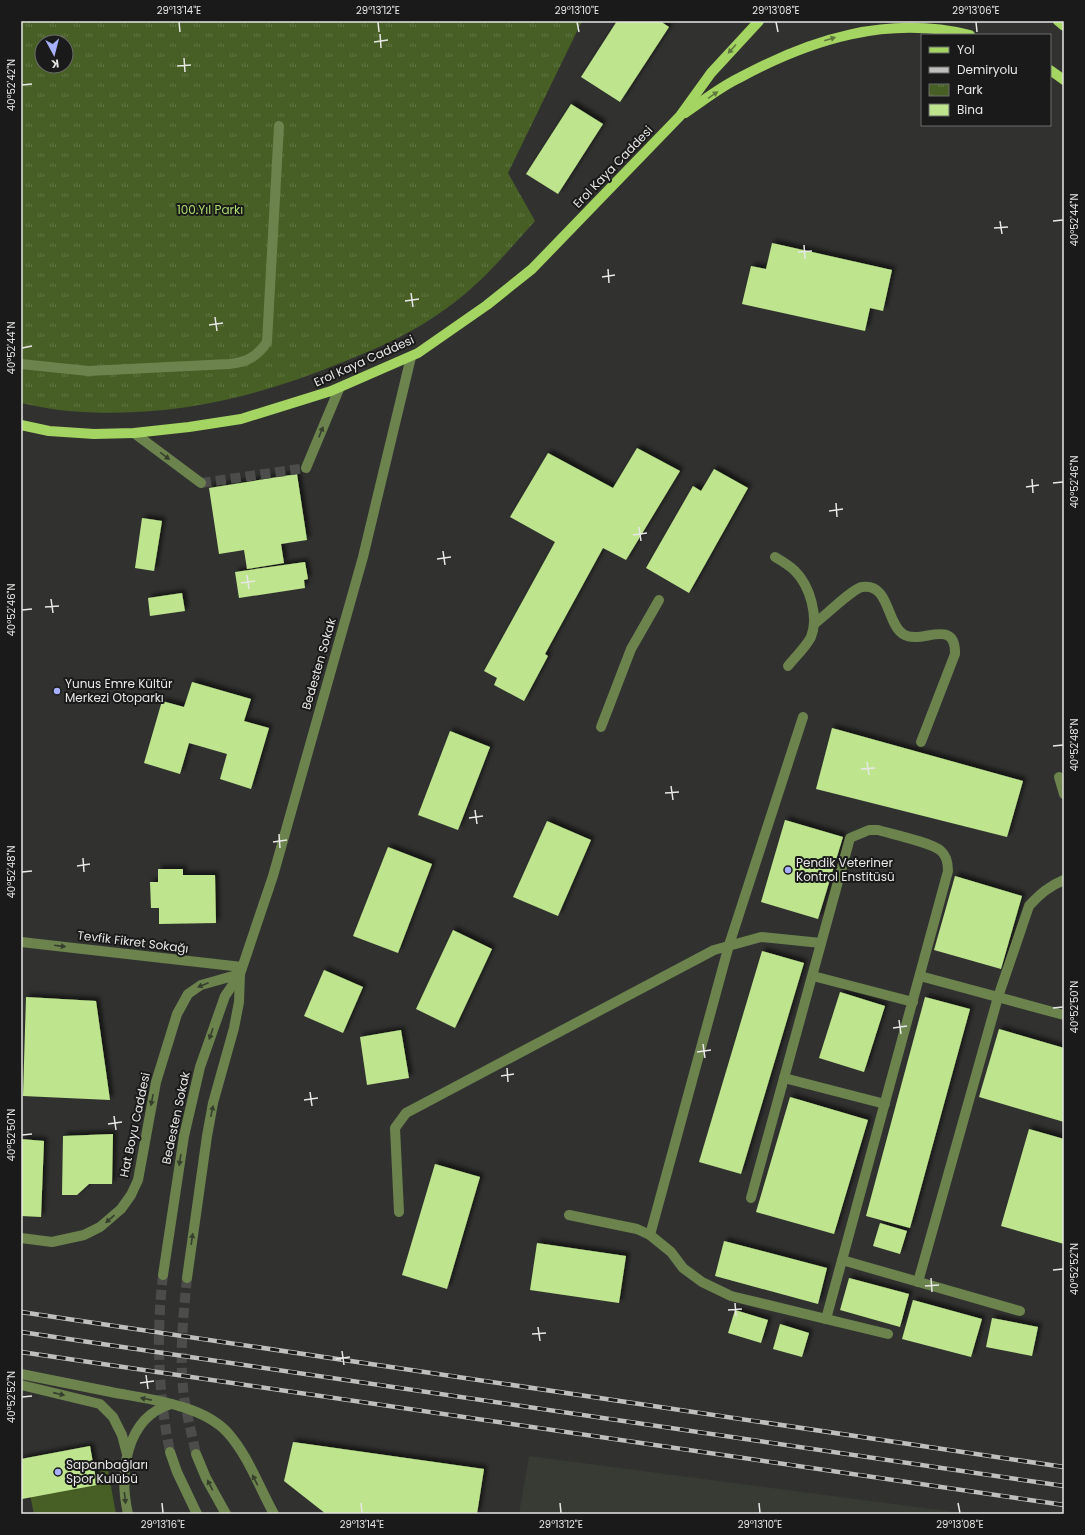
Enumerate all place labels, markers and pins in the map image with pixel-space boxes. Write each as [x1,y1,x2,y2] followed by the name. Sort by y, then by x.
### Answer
[65,675,173,706] place label: Yunus Emre Kültür Merkezi Otoparkı
[52,686,62,696] marker: Yunus Emre Kültür Merkezi Otoparkı
[796,854,895,885] place label: Pendik Veteriner Kontrol Enstitüsü
[783,865,793,875] marker: Pendik Veteriner Kontrol Enstitüsü
[66,1456,148,1487] place label: Sapanbağları Spor Kulübü
[53,1467,63,1477] marker: Sapanbağları Spor Kulübü

